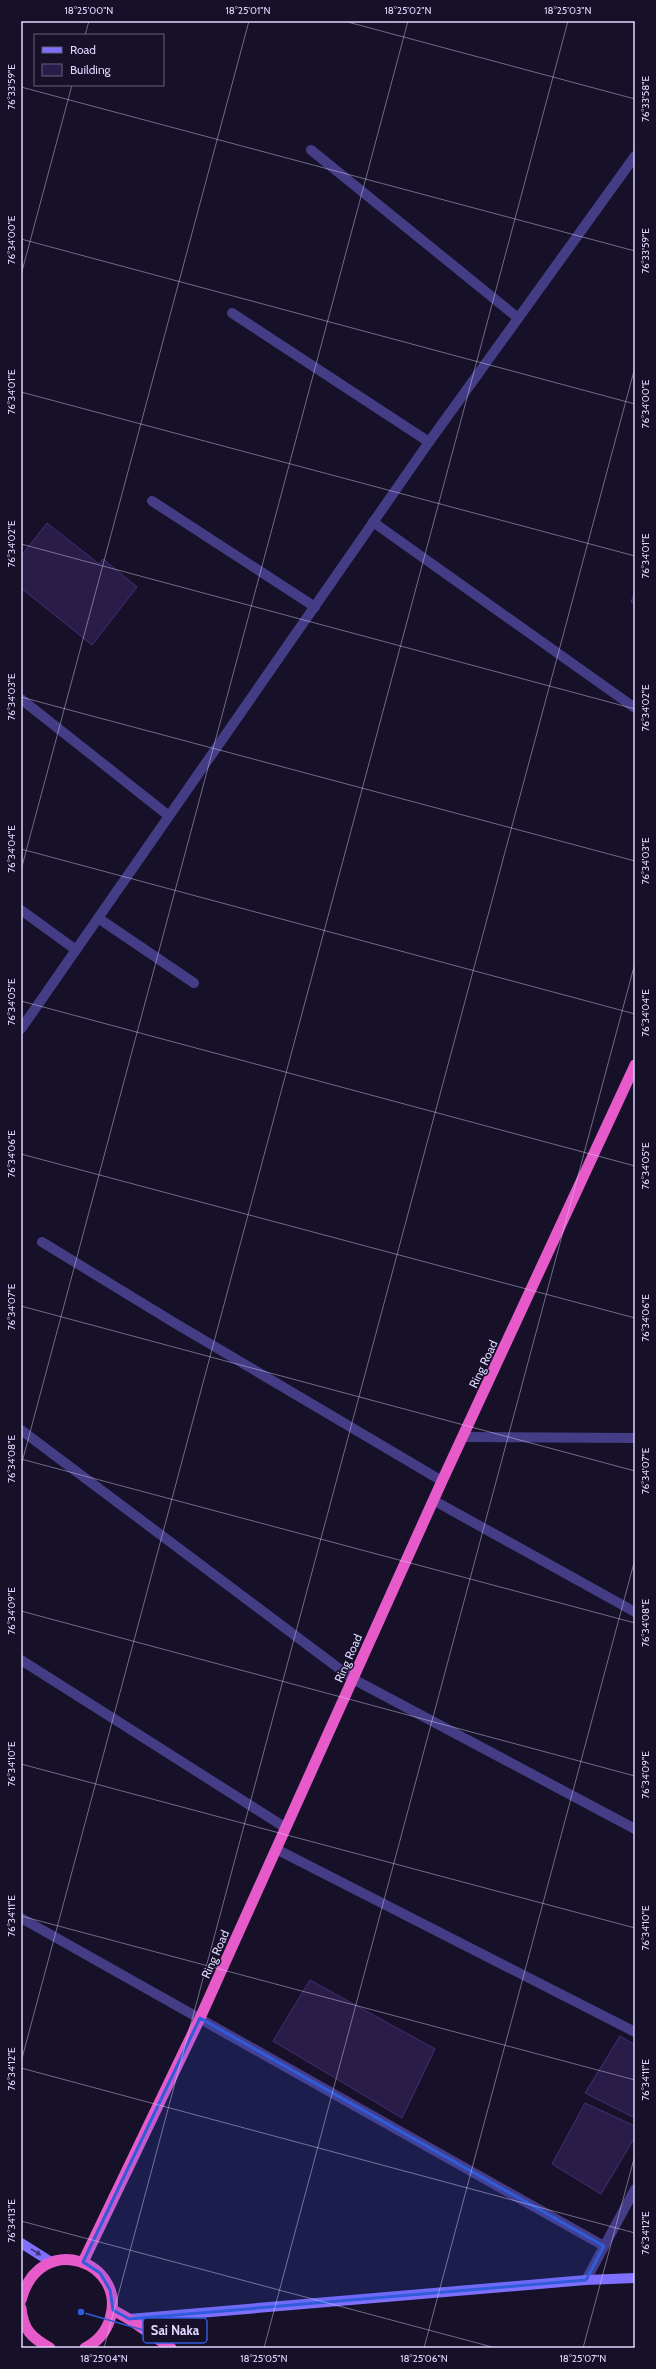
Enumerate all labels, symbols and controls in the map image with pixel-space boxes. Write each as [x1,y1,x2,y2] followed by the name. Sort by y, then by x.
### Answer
[65,4,113,17] text: 18°25'00"N
[225,4,271,17] text: 18°25'01"N
[384,4,432,17] text: 18°25'02"N
[544,4,592,17] text: 18°25'03"N
[34,34,164,86] legend
[70,42,96,57] text: Road
[70,62,112,77] text: Building
[5,64,18,110] text: 76°33'59"E
[639,76,652,122] text: 76°33'58"E
[5,215,18,264] text: 76°34'00"E
[639,228,652,274] text: 76°33'59"E
[5,369,18,415] text: 76°34'01"E
[639,379,652,428] text: 76°34'00"E
[5,520,18,568] text: 76°34'02"E
[639,533,652,579] text: 76°34'01"E
[5,673,18,721] text: 76°34'03"E
[639,684,652,732] text: 76°34'02"E
[5,825,18,873] text: 76°34'04"E
[639,837,652,885] text: 76°34'03"E
[5,978,18,1026] text: 76°34'05"E
[639,989,652,1037] text: 76°34'04"E
[5,1130,18,1178] text: 76°34'06"E
[639,1142,652,1190] text: 76°34'05"E
[5,1283,18,1330] text: 76°34'07"E
[639,1294,652,1342] text: 76°34'06"E
[465,1338,501,1390] street label: Ring Road
[5,1435,18,1483] text: 76°34'08"E
[639,1447,652,1494] text: 76°34'07"E
[5,1587,18,1635] text: 76°34'09"E
[639,1599,652,1647] text: 76°34'08"E
[331,1632,365,1684] street label: Ring Road
[5,1741,18,1787] text: 76°34'10"E
[639,1751,652,1799] text: 76°34'09"E
[5,1895,18,1937] text: 76°34'11"E
[639,1905,652,1951] text: 76°34'10"E
[198,1928,232,1980] street label: Ring Road
[5,2047,18,2091] text: 76°34'12"E
[639,2059,652,2101] text: 76°34'11"E
[5,2199,18,2243] text: 76°34'13"E
[639,2211,652,2255] text: 76°34'12"E
[30,2249,42,2256] one-way arrow
[143,2318,207,2343] callout: Sai Naka
[151,2322,200,2338] text: Sai Naka
[80,2352,128,2365] text: 18°25'04"N
[240,2352,288,2365] text: 18°25'05"N
[400,2352,448,2365] text: 18°25'06"N
[560,2352,606,2365] text: 18°25'07"N

